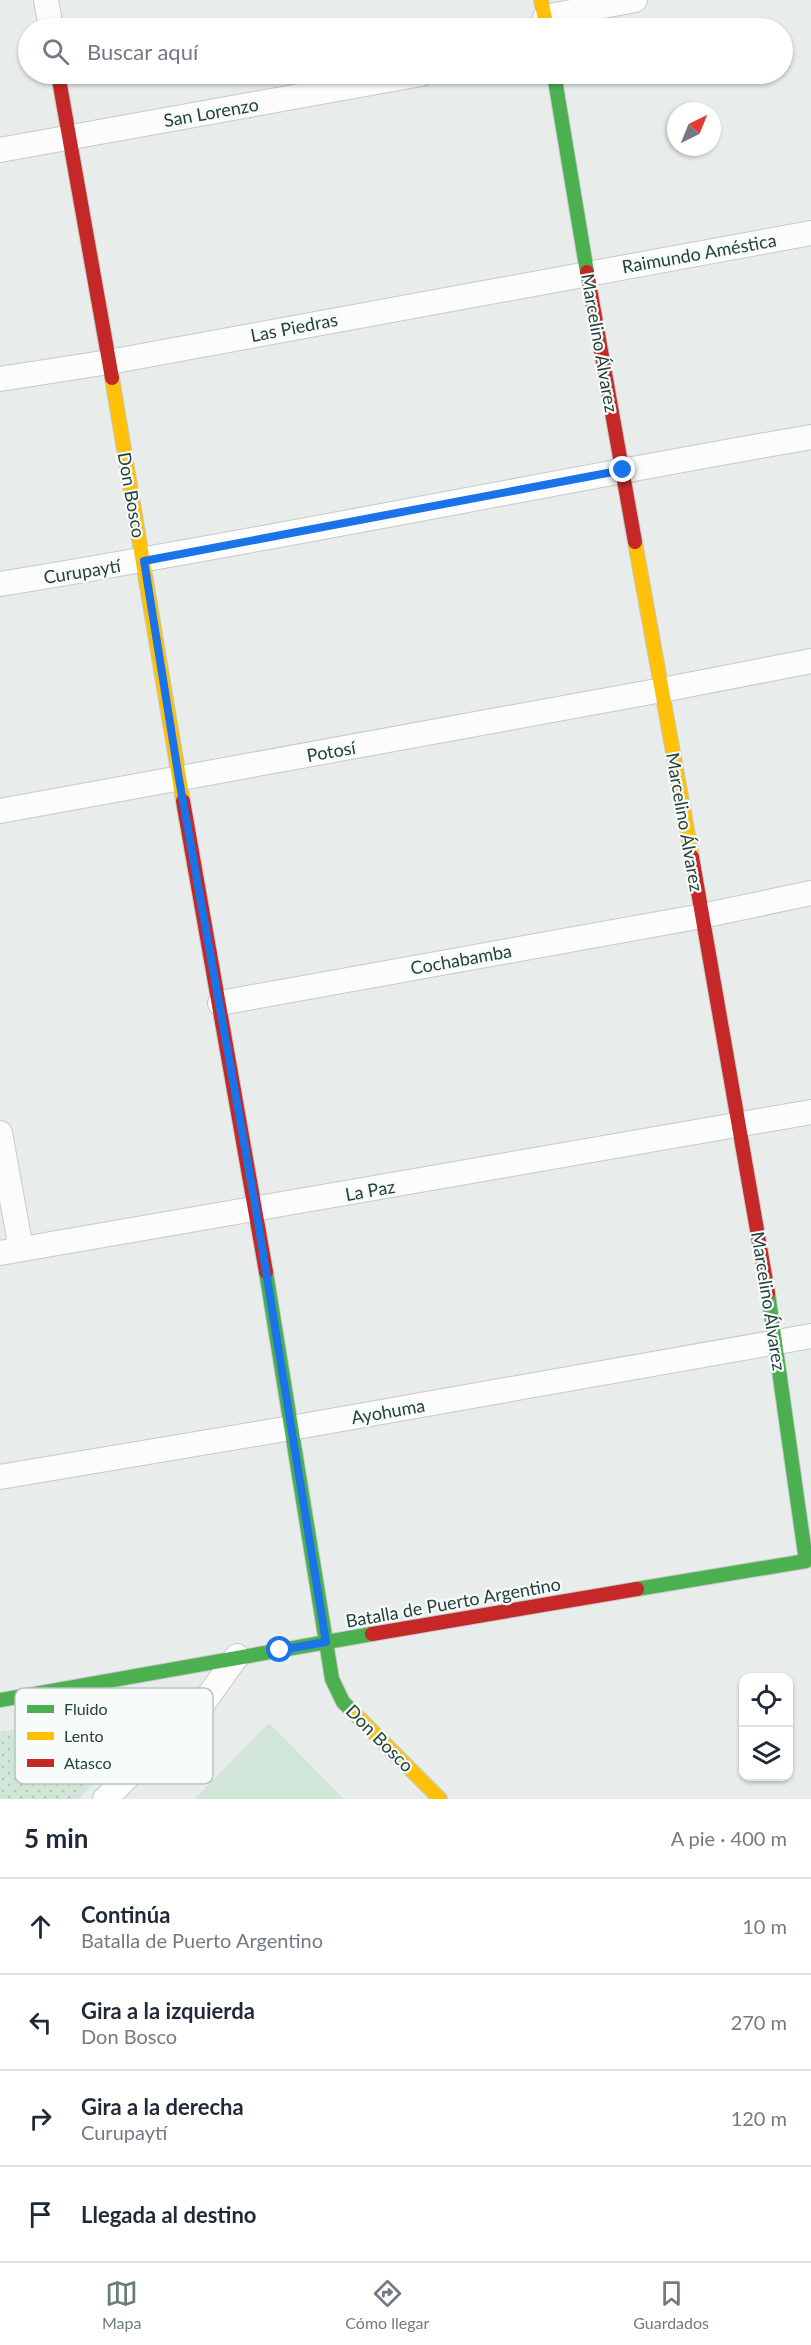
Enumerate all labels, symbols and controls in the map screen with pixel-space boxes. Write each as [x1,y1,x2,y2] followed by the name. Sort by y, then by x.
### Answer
[18,18,793,84] search box
[39,35,72,68] icon: search
[87,38,198,65] text: Buscar aquí
[162,93,260,131] street label: San Lorenzo
[667,102,721,156] north arrow
[620,229,778,277] street label: Raimundo Améstica
[577,272,623,414] street label: Marcelino Álvarez
[249,308,340,346] street label: Las Piedras
[114,450,150,540] street label: Don Bosco
[609,456,635,482] route end
[42,554,123,588] street label: Curupaytí
[305,736,358,766] street label: Potosí
[662,751,708,893] street label: Marcelino Álvarez
[409,939,513,979] street label: Cochabamba
[343,1175,397,1205] street label: La Paz
[747,1230,791,1372] street label: Marcelino Álvarez
[349,1394,427,1428] street label: Ayohuma
[344,1572,562,1632] street label: Batalla de Puerto Argentino
[266,1636,292,1662] route start
[739,1673,793,1781] map controls
[739,1673,793,1727] button: locate
[15,1688,213,1784] legend
[64,1699,107,1718] text: Fluido
[342,1700,418,1776] street label: Don Bosco
[64,1726,104,1745] text: Lento
[739,1727,793,1781] button: layers
[64,1753,112,1772] text: Atasco
[24,1822,88,1854] text: 5 min
[671,1826,787,1850] text: A pie · 400 m
[81,1901,170,1928] text: Continúa
[24,1910,57,1943] icon: ahead
[742,1914,787,1938] text: 10 m
[81,1928,323,1952] text: Batalla de Puerto Argentino
[81,1997,255,2024] text: Gira a la izquierda
[24,2006,57,2039] icon: left
[731,2010,787,2034] text: 270 m
[81,2024,177,2048] text: Don Bosco
[81,2093,244,2120] text: Gira a la derecha
[24,2102,57,2135] icon: right
[731,2106,787,2130] text: 120 m
[81,2120,167,2144] text: Curupaytí
[24,2198,57,2231] icon: arrive
[81,2201,257,2228] text: Llegada al destino
[102,2277,141,2332] tab: Mapa
[345,2277,429,2332] tab: Cómo llegar
[633,2277,709,2332] tab: Guardados

